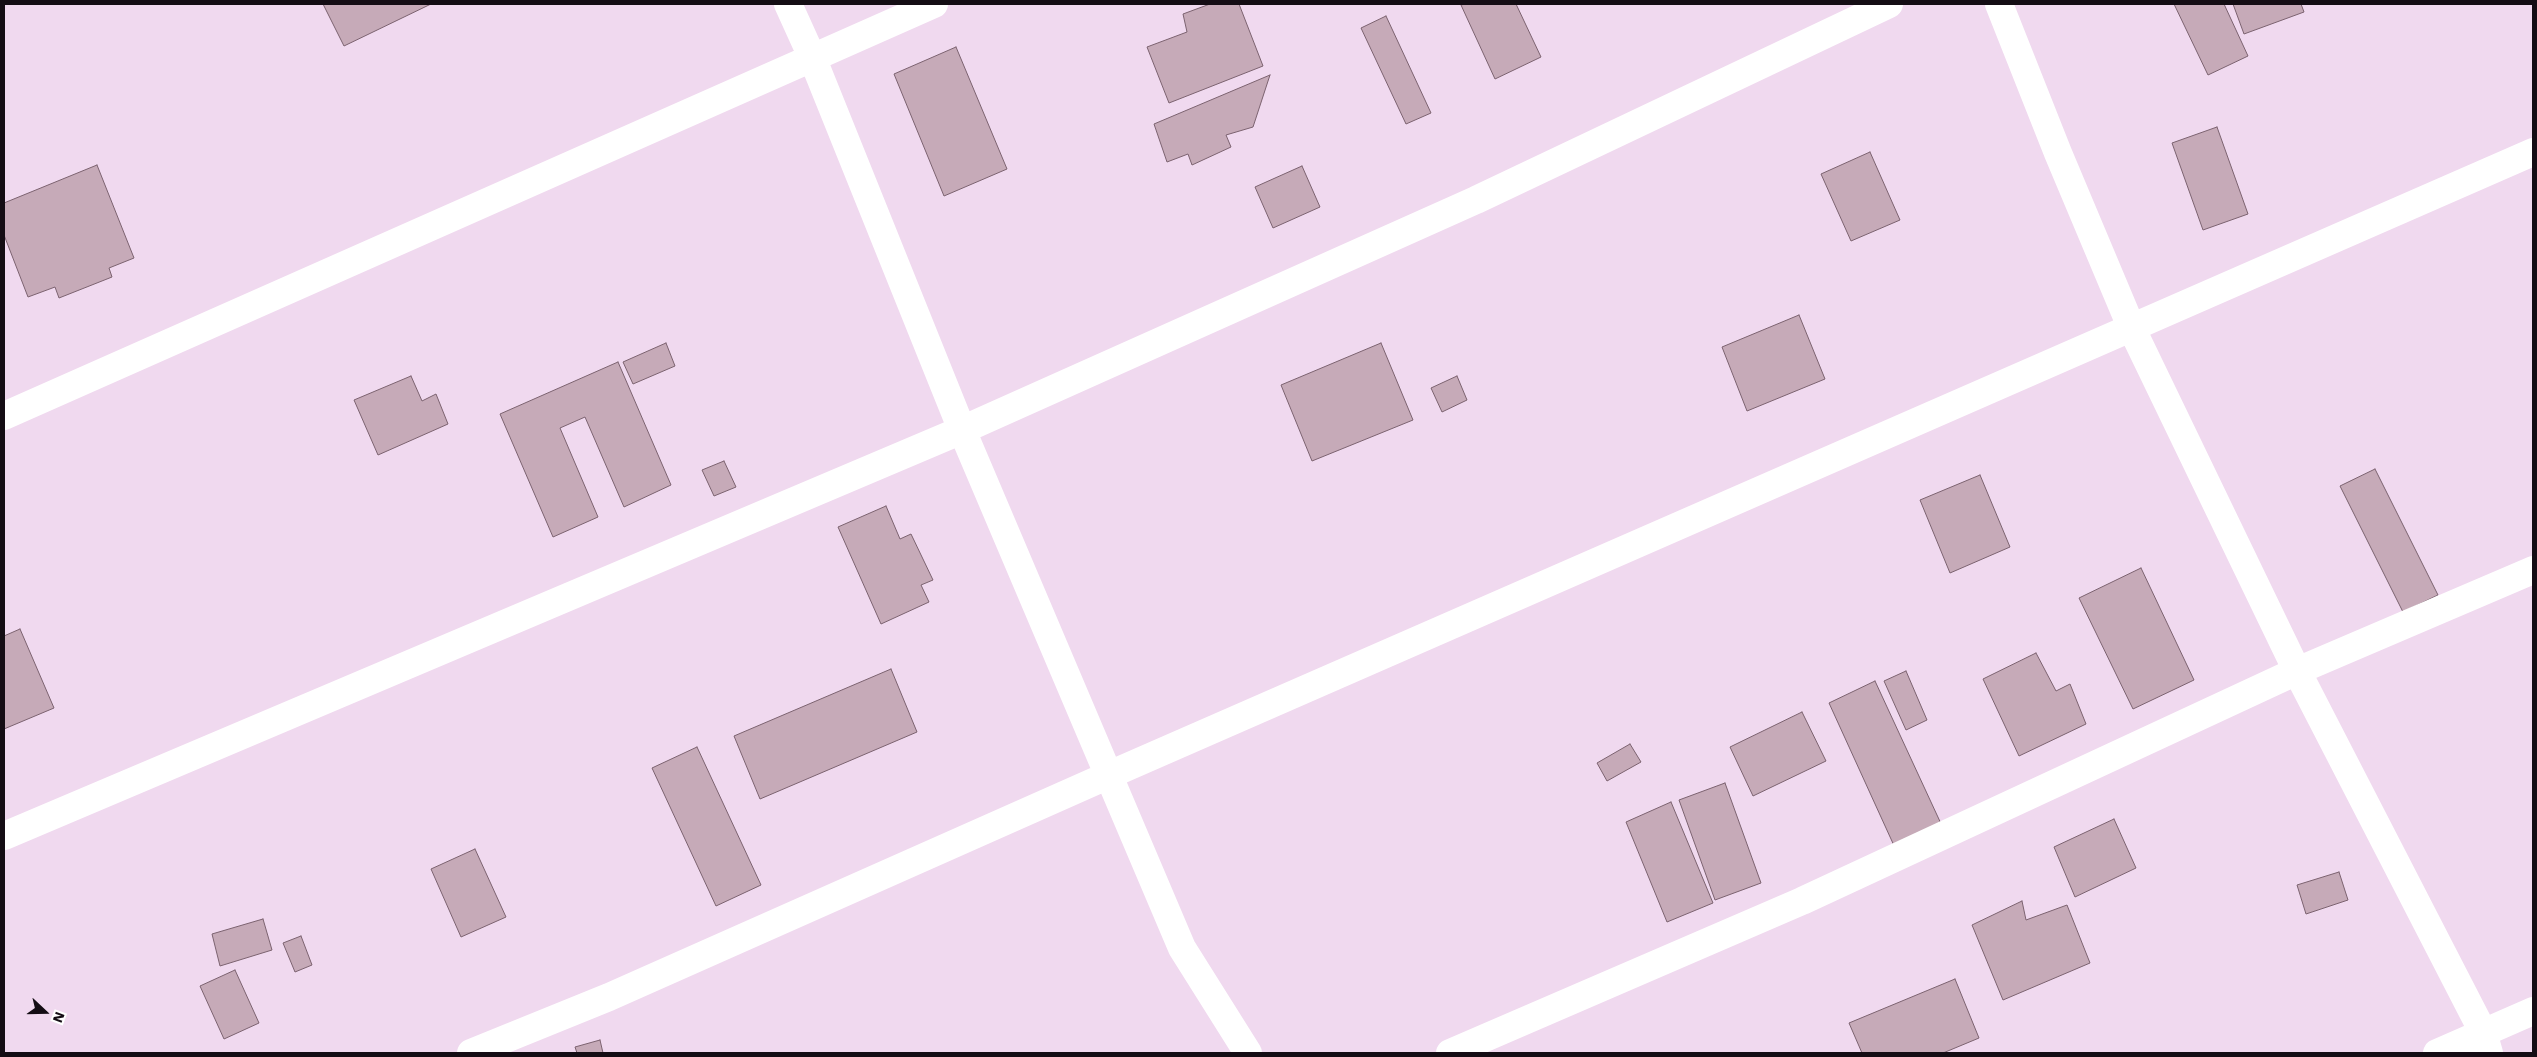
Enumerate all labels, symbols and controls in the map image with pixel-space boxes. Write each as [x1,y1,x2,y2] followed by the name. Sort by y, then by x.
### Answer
[20,987,70,1037] north arrow
[50,1010,68,1025] text: N

